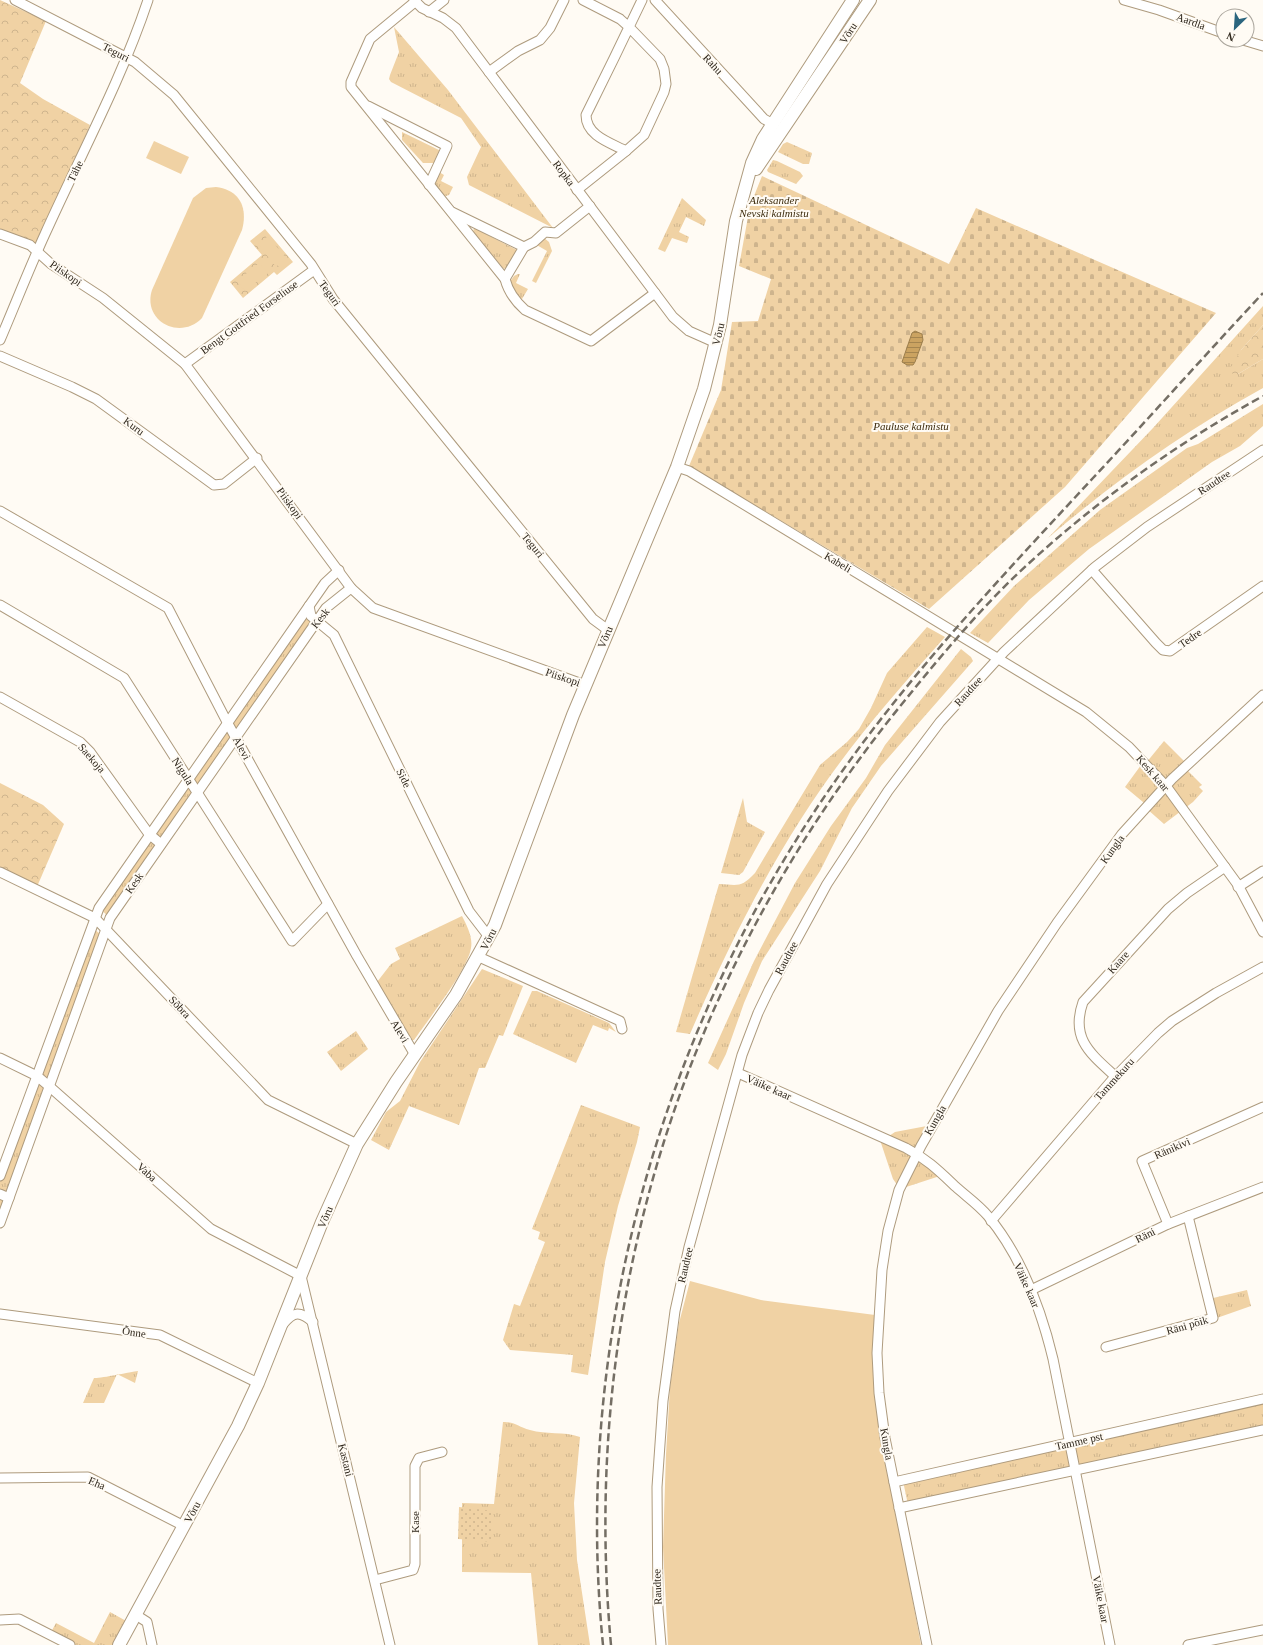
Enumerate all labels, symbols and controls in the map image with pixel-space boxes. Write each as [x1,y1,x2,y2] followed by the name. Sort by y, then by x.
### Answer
[1215,8,1255,48] north arrow
[1175,10,1207,32] street label: Aardla
[837,20,859,46] street label: Võru
[1225,30,1237,44] text: N
[101,40,131,64] street label: Teguri
[701,51,726,77] street label: Rahu
[65,158,85,184] street label: Tähe
[551,158,577,188] street label: Ropka
[738,194,809,219] park label: Aleksander Nevski kalmistu
[48,258,84,288] street label: Piiskopi
[198,278,300,356] street label: Bengt Gottfried Forseliuse
[317,278,343,308] street label: Teguri
[710,321,727,346] street label: Võru
[121,415,147,438] street label: Kuru
[872,420,949,432] park label: Pauluse kalmistu
[1196,467,1232,497] street label: Raudtee
[275,485,305,521] street label: Piiskopi
[519,530,547,560] street label: Teguri
[822,549,854,575] street label: Kabeli
[308,605,332,631] street label: Kesk
[595,624,615,650] street label: Võru
[1176,626,1204,650] street label: Tedre
[544,665,582,689] street label: Piiskopi
[951,674,985,708] street label: Raudtee
[231,734,253,762] street label: Alevi
[76,741,108,775] street label: Saekoja
[1134,752,1172,794] street label: Kesk kaar
[170,755,196,787] street label: Nigula
[394,767,414,790] street label: Side
[1098,832,1126,866] street label: Kungla
[123,870,146,896] street label: Kesk
[478,926,499,952] street label: Võru
[772,939,800,977] street label: Raudtee
[1105,948,1131,976] street label: Kaare
[167,994,193,1021] street label: Sõbra
[388,1017,412,1045] street label: Alevi
[1092,1055,1137,1103] street label: Tammekuru
[745,1072,794,1102] street label: Väike kaar
[922,1103,948,1137] street label: Kungla
[1152,1135,1192,1161] street label: Ränikivi
[135,1160,159,1184] street label: Vaba
[315,1204,335,1230] street label: Võru
[1133,1225,1157,1245] street label: Räni
[675,1246,695,1284] street label: Raudtee
[1012,1261,1042,1310] street label: Väike kaar
[1165,1313,1210,1337] street label: Räni põik
[121,1324,147,1340] street label: Õnne
[878,1427,896,1461] street label: Kungla
[1054,1430,1104,1452] street label: Tamme pst
[336,1442,356,1478] street label: Kastani
[87,1474,107,1492] street label: Eha
[181,1499,203,1525] street label: Võru
[409,1511,421,1533] street label: Kase
[650,1569,664,1605] street label: Raudtee
[1091,1574,1112,1624] street label: Väike kaar

